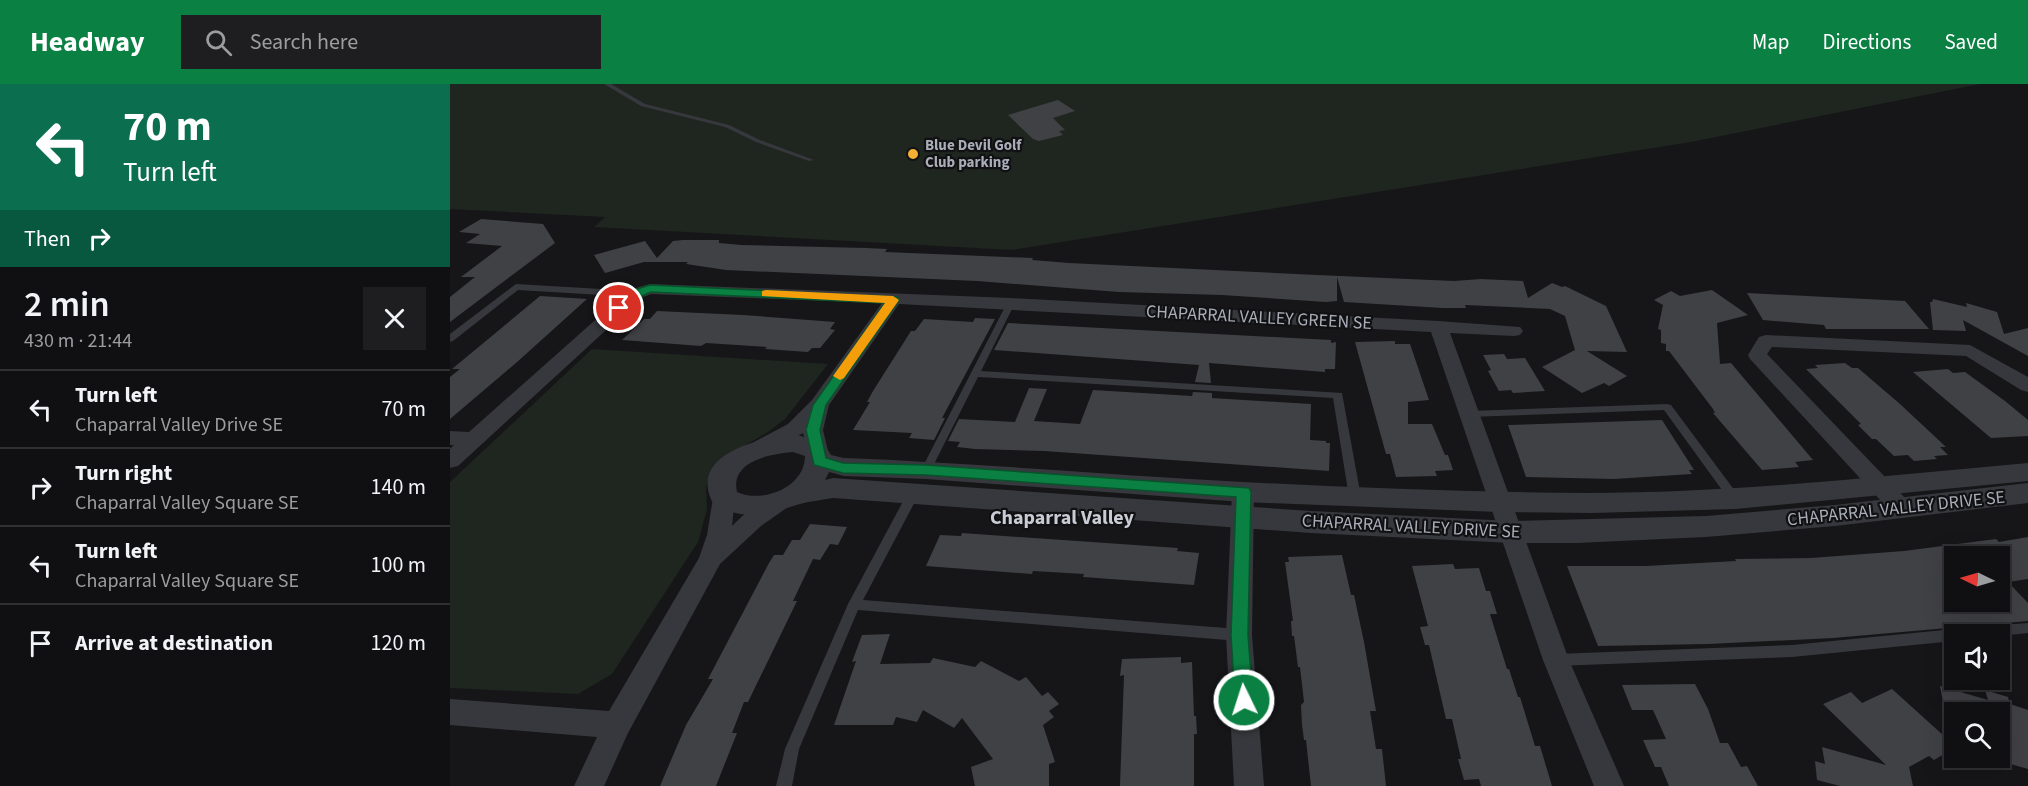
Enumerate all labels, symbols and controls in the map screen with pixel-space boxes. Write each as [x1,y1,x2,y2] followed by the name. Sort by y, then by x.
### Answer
[181,15,601,69] search box
[30,22,145,62] text: Headway
[202,26,235,59] icon: search
[250,26,358,58] text: Search here
[1752,27,1790,57] text: Map
[1823,27,1911,57] text: Directions
[1944,27,1998,57] text: Saved
[123,97,212,157] text: 70 m
[24,108,102,186] icon: left
[925,135,1022,173] place label: Blue Devil Golf Club parking
[906,147,920,161] marker: Blue Devil Golf Club parking
[123,153,217,192] text: Turn left
[83,222,116,255] icon: right
[24,223,71,255] text: Then
[24,279,110,330] text: 2 min
[593,282,644,333] pin
[363,287,426,350] button: close
[602,291,635,324] icon: arrive
[1145,299,1373,336] street label: CHAPARRAL VALLEY GREEN SE
[24,327,132,355] text: 430 m · 21:44
[75,379,157,411] text: Turn left
[24,393,57,426] icon: left
[381,393,426,425] text: 70 m
[75,411,283,439] text: Chaparral Valley Drive SE
[75,457,172,489] text: Turn right
[24,471,57,504] icon: right
[371,471,426,503] text: 140 m
[1786,485,2006,532] street label: CHAPARRAL VALLEY DRIVE SE
[75,489,299,517] text: Chaparral Valley Square SE
[990,504,1135,532] district label: Chaparral Valley
[1301,508,1521,545] street label: CHAPARRAL VALLEY DRIVE SE
[75,535,157,567] text: Turn left
[1944,546,2010,612] north arrow
[1944,546,2010,768] map controls
[24,549,57,582] icon: left
[371,549,426,581] text: 100 m
[75,567,299,595] text: Chaparral Valley Square SE
[1944,624,2010,690] button: sound
[24,627,57,660] icon: arrive
[75,627,273,659] text: Arrive at destination
[371,627,426,659] text: 120 m
[1212,668,1276,732] position arrow
[1944,702,2010,768] button: search

